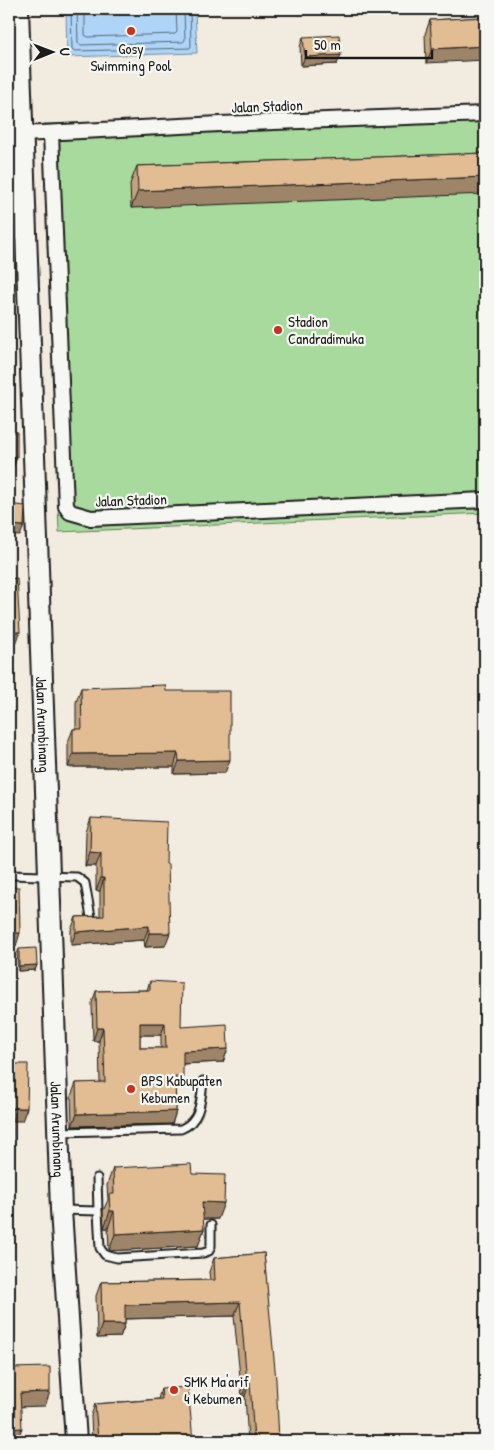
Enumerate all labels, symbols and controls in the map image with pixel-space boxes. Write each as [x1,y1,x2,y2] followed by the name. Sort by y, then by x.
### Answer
[125,25,137,37] marker: Gosy Swimming Pool
[28,28,78,78] north arrow
[306,28,433,60] scale bar
[314,34,341,55] text: 50 m
[90,38,172,76] place label: Gosy Swimming Pool
[56,48,75,56] text: U
[231,94,303,118] street label: Jalan Stadion
[288,311,364,349] place label: Stadion Candradimuka
[272,324,284,336] marker: Stadion Candradimuka
[95,488,167,512] street label: Jalan Stadion
[31,676,56,774] street label: Jalan Arumbinang
[141,1070,222,1108] place label: BPS Kabupaten Kebumen
[46,1081,70,1178] street label: Jalan Arumbinang
[125,1083,137,1095] marker: BPS Kabupaten Kebumen
[184,1371,249,1409] place label: SMK Ma'arif 4 Kebumen
[168,1384,180,1396] marker: SMK Ma'arif 4 Kebumen

